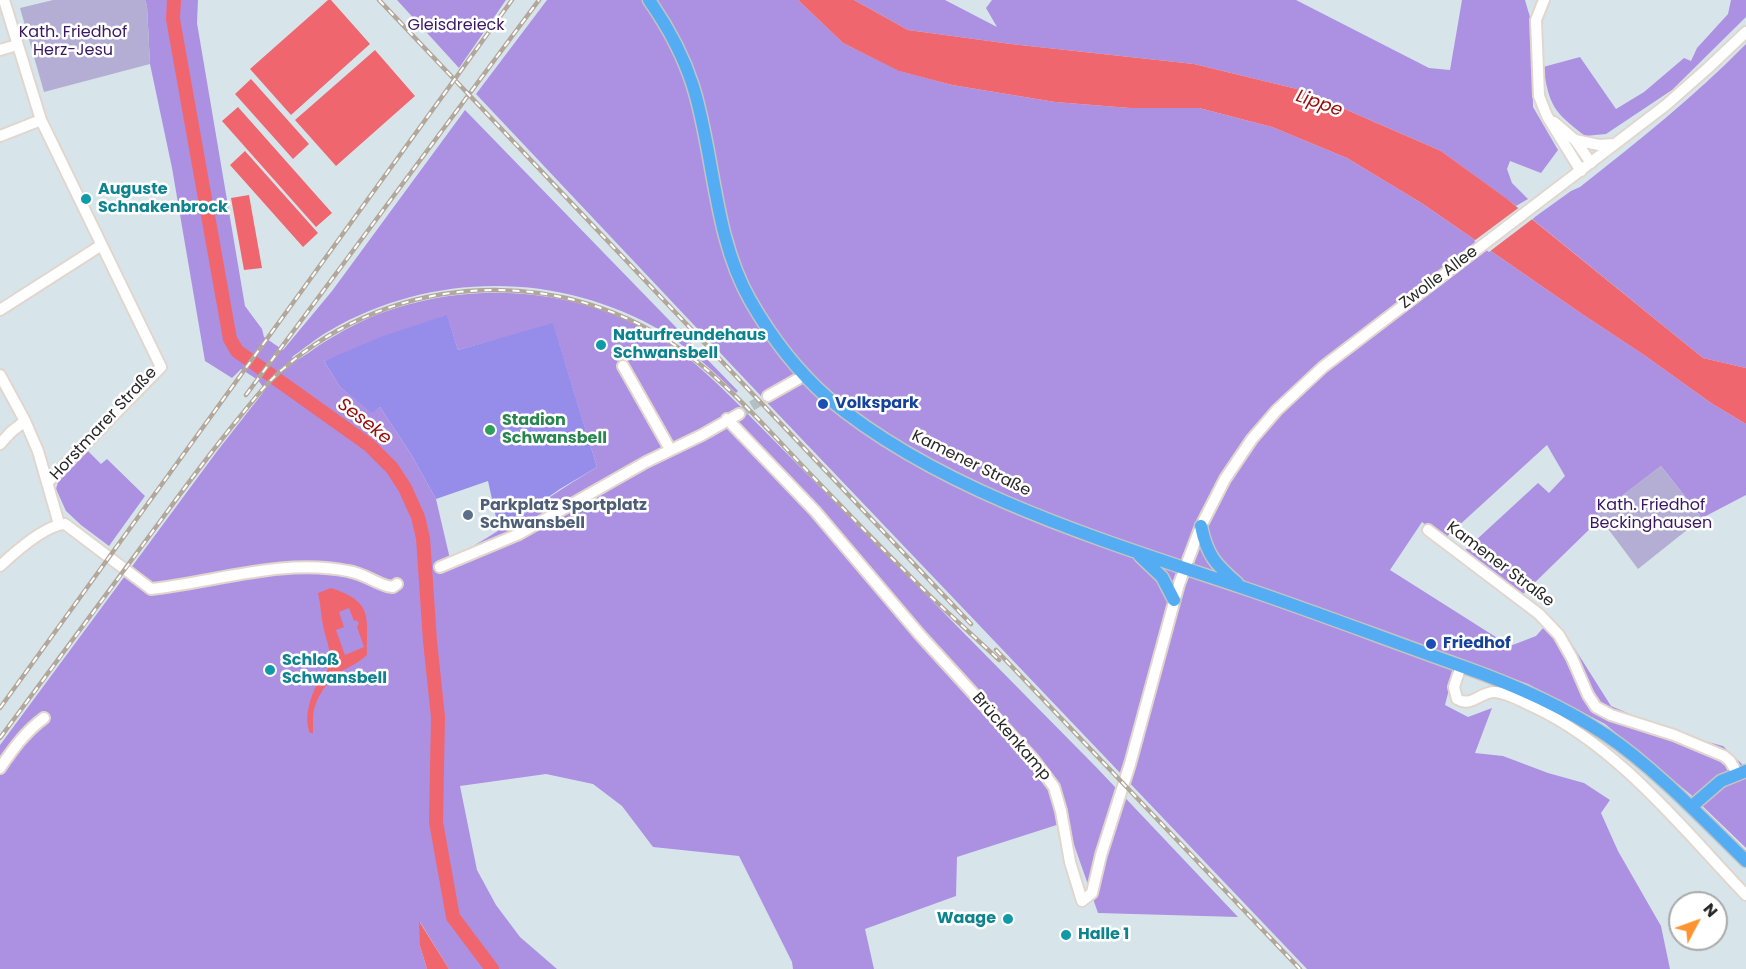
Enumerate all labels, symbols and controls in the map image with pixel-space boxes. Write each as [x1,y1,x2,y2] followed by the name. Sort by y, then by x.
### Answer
[407,16,505,36] park label: Gleisdreieck
[19,23,127,61] park label: Kath. Friedhof Herz-Jesu
[1293,86,1345,122] water label: Lippe
[98,180,228,218] place label: Auguste Schnakenbrock
[79,192,93,206] marker: Auguste Schnakenbrock
[1396,242,1482,314] street label: Zwolle Allee
[613,326,766,364] place label: Naturfreundehaus Schwansbell
[594,338,608,352] marker: Naturfreundehaus Schwansbell
[47,363,161,485] street label: Horstmarer Straße
[333,394,395,450] water label: Seseke
[835,394,919,414] place label: Volkspark
[816,397,830,411] marker: Volkspark
[502,411,607,449] place label: Stadion Schwansbell
[483,423,497,437] marker: Stadion Schwansbell
[908,427,1034,501] street label: Kamener Straße
[480,496,647,534] place label: Parkplatz Sportplatz Schwansbell
[1590,496,1712,534] park label: Kath. Friedhof Beckinghausen
[461,508,475,522] marker: Parkplatz Sportplatz Schwansbell
[1442,518,1558,612] street label: Kamener Straße
[1443,634,1511,654] place label: Friedhof
[1424,637,1438,651] marker: Friedhof
[282,651,387,689] place label: Schloß Schwansbell
[263,663,277,677] marker: Schloß Schwansbell
[968,689,1054,785] street label: Brückenkamp
[1668,891,1728,951] north arrow
[1698,898,1723,922] text: N
[937,909,996,929] place label: Waage
[1001,912,1015,926] marker: Waage
[1078,925,1129,945] place label: Halle 1
[1059,928,1073,942] marker: Halle 1

